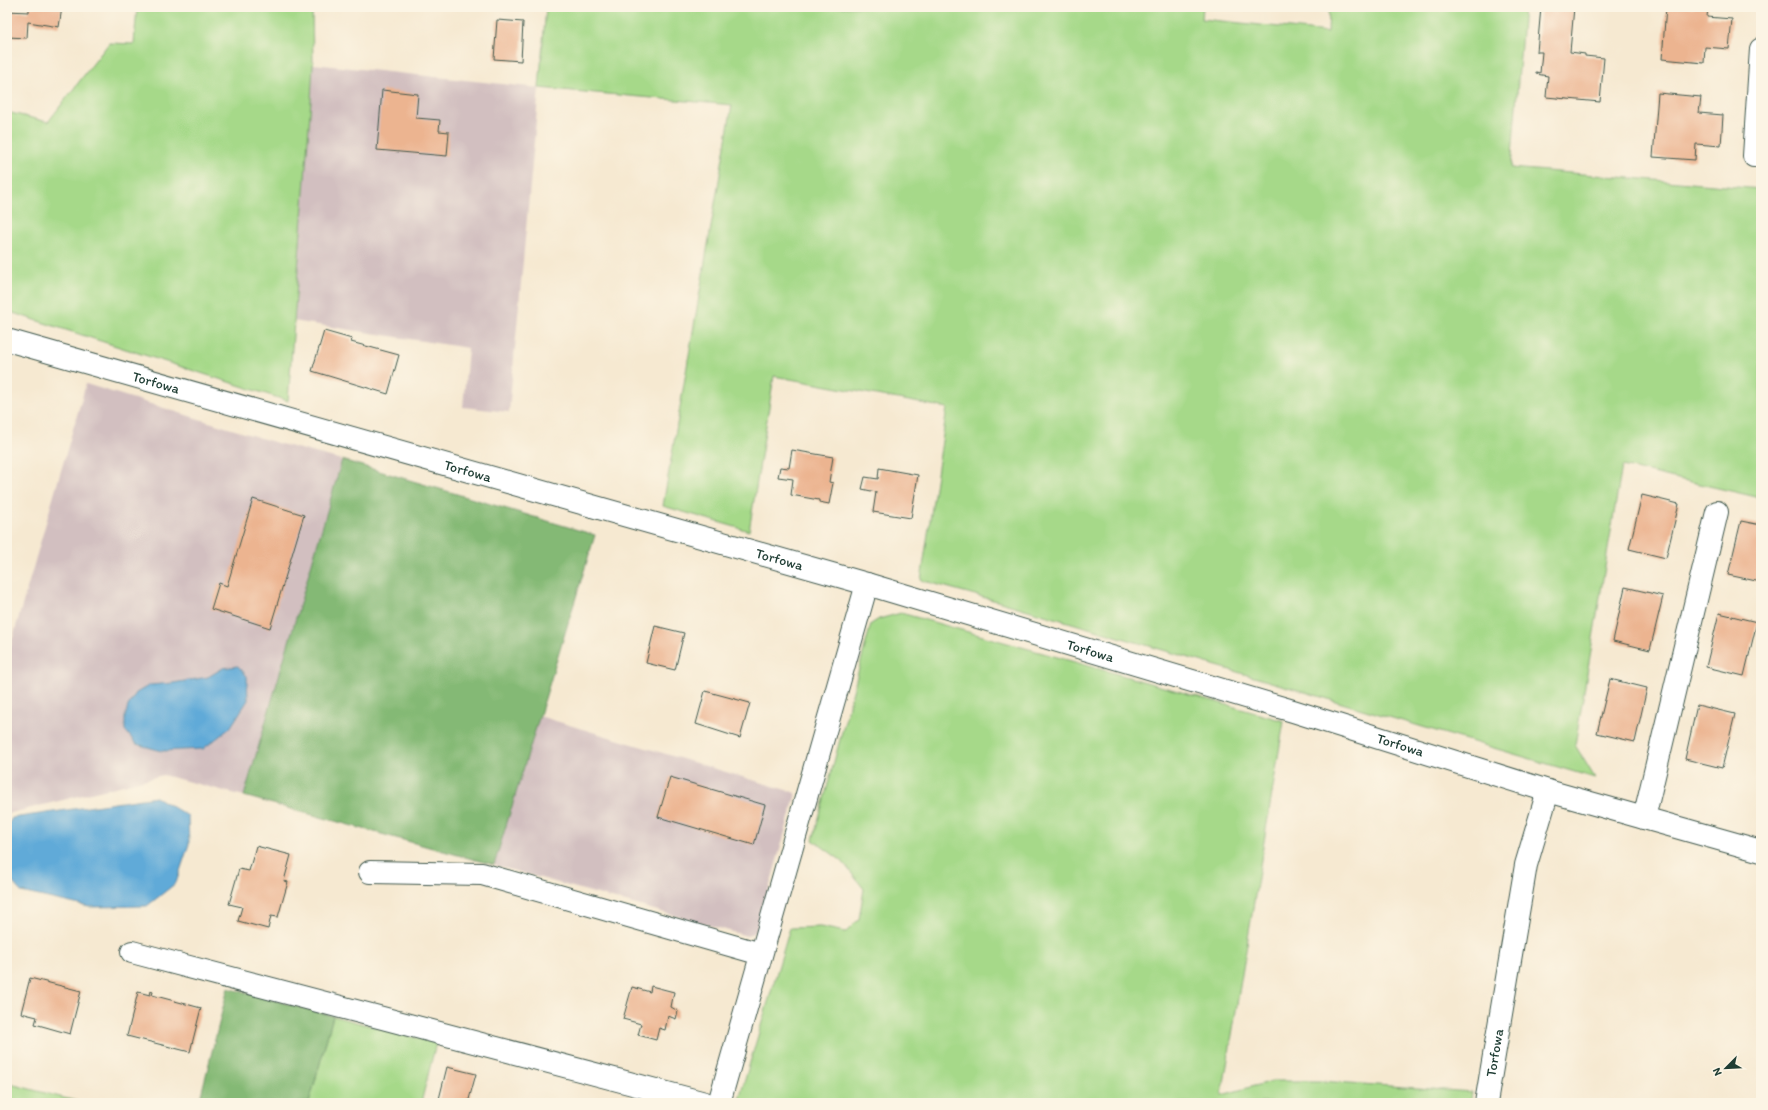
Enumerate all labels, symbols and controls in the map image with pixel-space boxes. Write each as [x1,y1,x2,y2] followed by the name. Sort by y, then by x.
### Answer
[130,368,182,398] street label: Torfowa
[442,456,494,486] street label: Torfowa
[754,545,806,575] street label: Torfowa
[1065,636,1117,666] street label: Torfowa
[1375,730,1427,761] street label: Torfowa
[1483,1027,1507,1078] street label: Torfowa
[1706,1048,1746,1088] north arrow
[1710,1066,1725,1078] text: N

